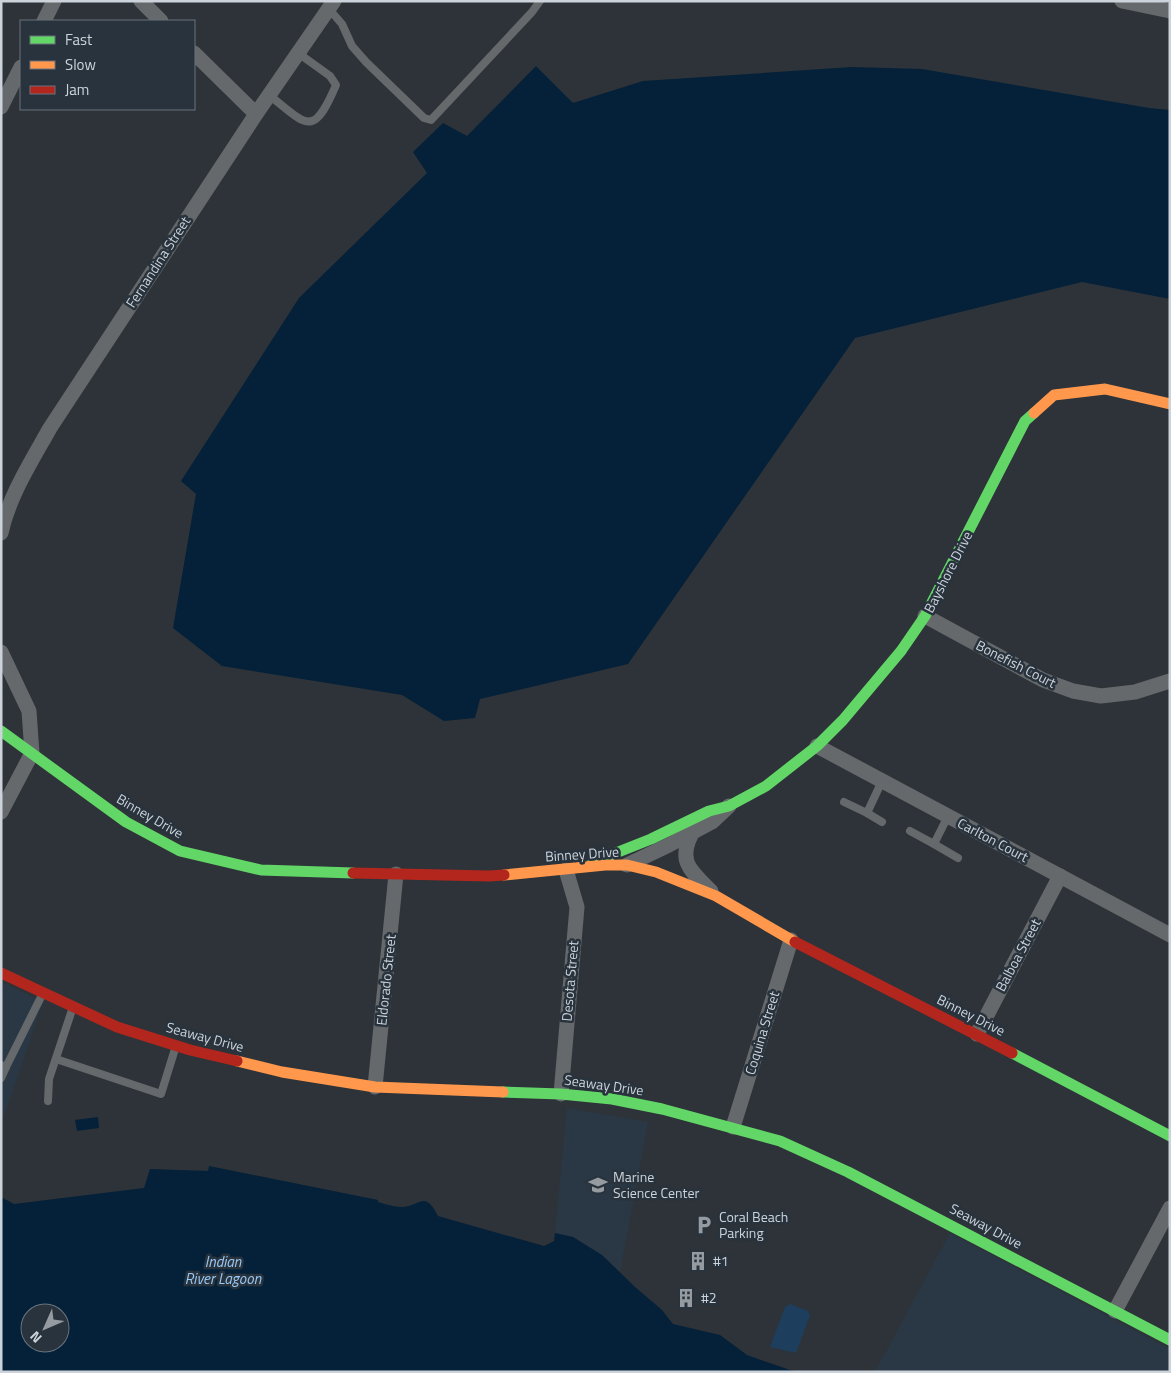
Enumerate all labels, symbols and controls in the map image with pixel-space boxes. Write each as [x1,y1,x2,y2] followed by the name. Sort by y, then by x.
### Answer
[20,20,195,110] legend
[65,28,93,51] text: Fast
[65,53,96,76] text: Slow
[65,78,89,101] text: Jam
[120,212,195,312] street label: Fernandina Street
[918,527,977,616] street label: Bayshore Drive
[972,634,1060,693] street label: Bonefish Court
[113,788,188,843] street label: Binney Drive
[954,812,1033,867] street label: Carlton Court
[544,840,620,867] street label: Binney Drive
[990,915,1046,995] street label: Balboa Street
[370,933,401,1027] street label: Eldorado Street
[556,940,584,1022] street label: Desota Street
[739,988,784,1077] street label: Coquina Street
[933,988,1009,1041] street label: Binney Drive
[164,1016,246,1057] street label: Seaway Drive
[563,1069,645,1100] street label: Seaway Drive
[613,1166,700,1203] place label: Marine Science Center
[587,1174,609,1196] school or university icon: Marine Science Center
[946,1198,1026,1254] street label: Seaway Drive
[719,1206,788,1243] place label: Coral Beach Parking
[693,1214,715,1236] parking icon: Coral Beach Parking
[185,1250,262,1290] water label: Indian River Lagoon
[687,1250,709,1272] building icon: #1
[713,1250,729,1271] place label: #1
[675,1287,697,1309] building icon: #2
[701,1287,717,1308] place label: #2
[20,1303,70,1353] north arrow
[25,1327,46,1348] text: N

